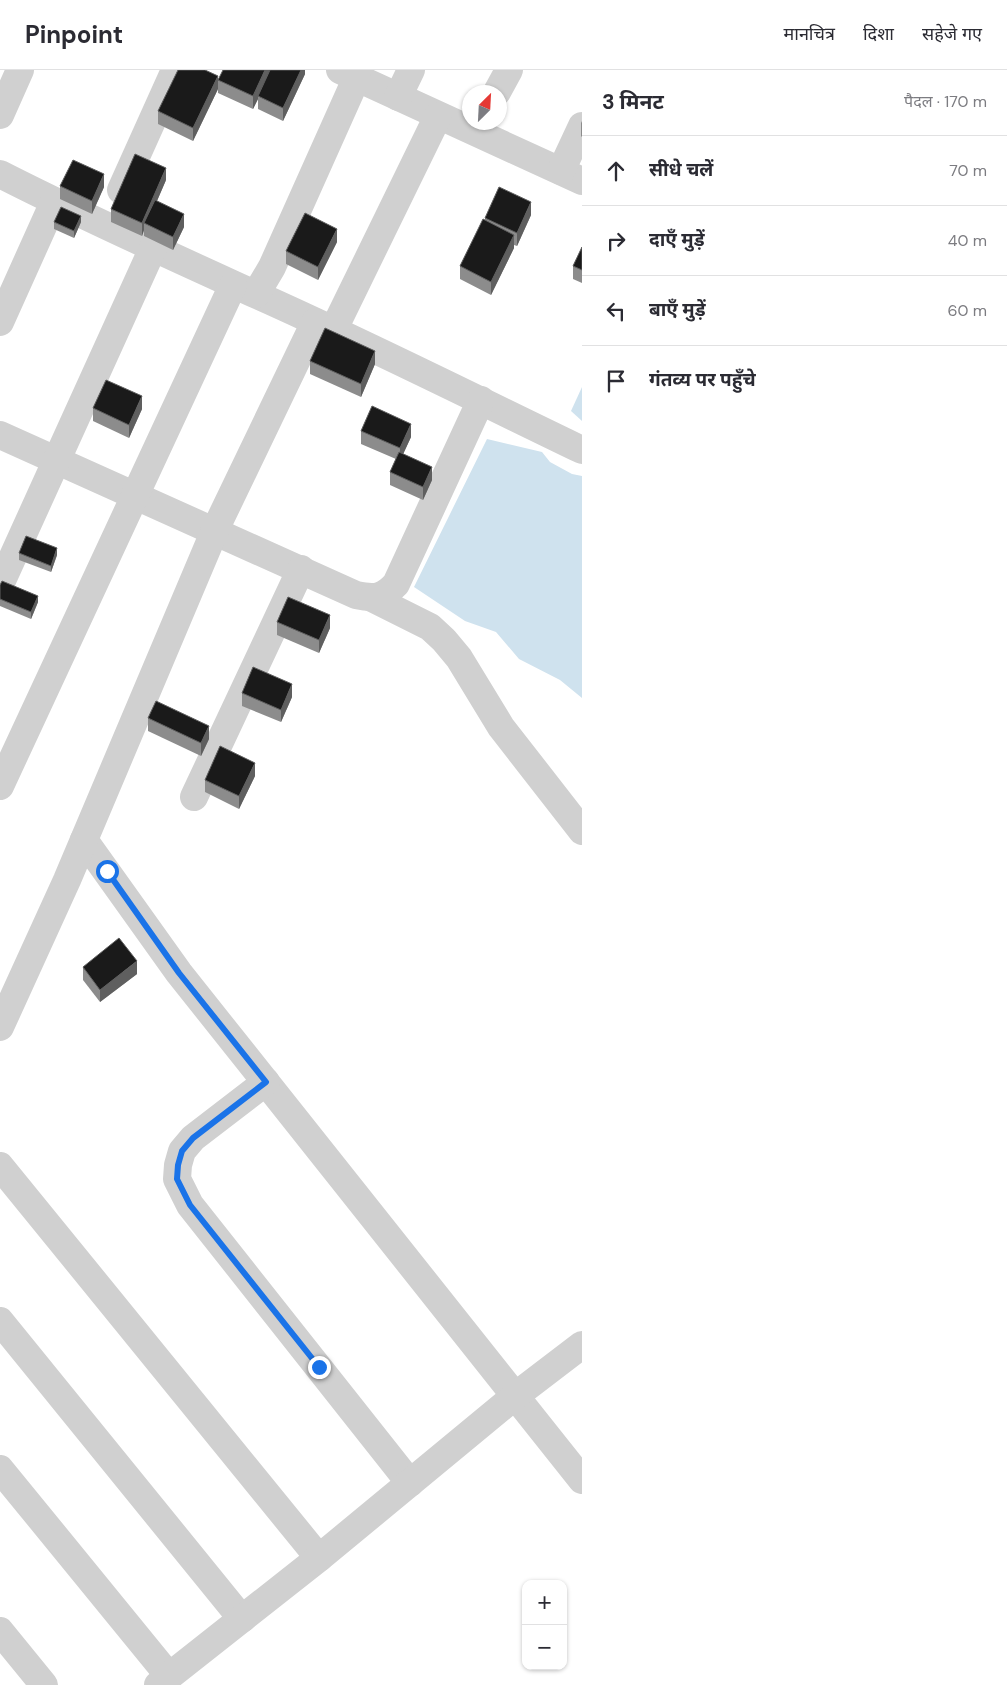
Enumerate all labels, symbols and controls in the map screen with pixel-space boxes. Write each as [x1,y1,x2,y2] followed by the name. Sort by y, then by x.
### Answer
[25,19,123,50] text: Pinpoint
[783,22,835,46] text: मानचित्र
[863,22,894,46] text: दिशा
[922,22,982,46] text: सहेजे गए
[462,85,507,130] north arrow
[602,88,664,116] text: 3 मिनट
[904,91,987,112] text: पैदल · 170 m
[602,157,630,185] icon: ahead
[649,157,713,182] text: सीधे चलें
[949,160,987,181] text: 70 m
[602,227,630,255] icon: right
[649,227,704,252] text: दाएँ मुड़ें
[948,230,987,251] text: 40 m
[602,297,630,325] icon: left
[649,297,706,322] text: बाएँ मुड़ें
[947,300,987,321] text: 60 m
[602,367,630,395] icon: arrive
[649,367,756,392] text: गंतव्य पर पहुँचे
[96,860,119,883] route start
[308,1356,331,1379] route end
[522,1580,567,1670] map controls
[522,1580,567,1625] button: +
[522,1625,567,1670] button: −

